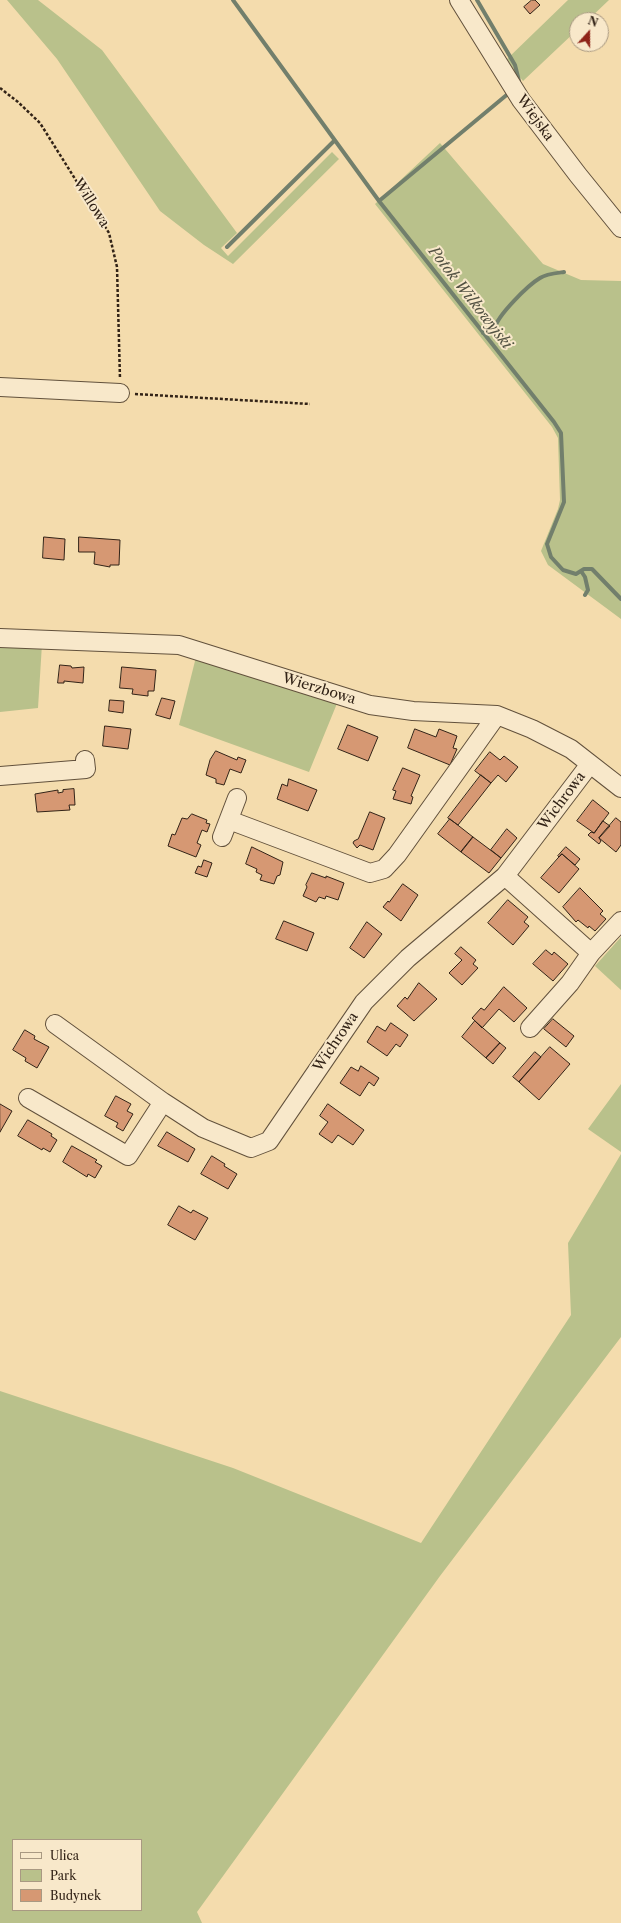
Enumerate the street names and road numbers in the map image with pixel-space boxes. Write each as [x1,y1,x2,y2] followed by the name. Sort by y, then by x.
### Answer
[513,92,557,144] street label: Wiejska
[69,175,113,231] street label: Willowa
[280,670,358,708] street label: Wierzbowa
[535,769,589,833] street label: Wichrowa
[310,1009,362,1075] street label: Wichrowa

